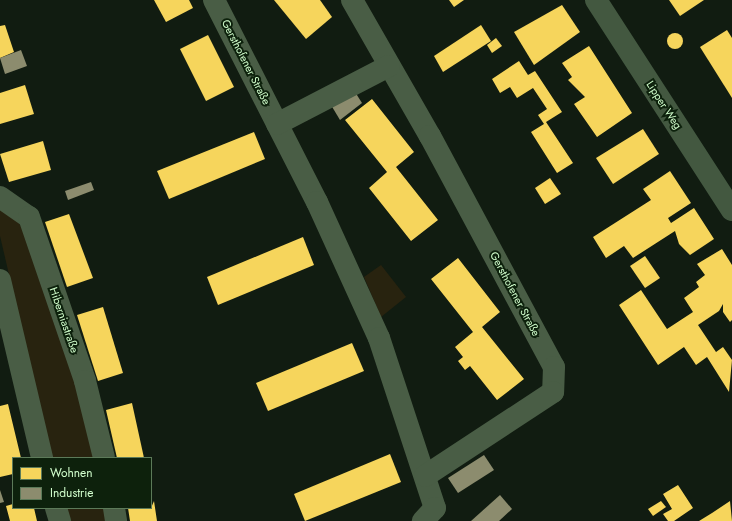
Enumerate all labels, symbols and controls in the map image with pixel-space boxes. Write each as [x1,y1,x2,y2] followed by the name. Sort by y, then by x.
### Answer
[219,17,273,107] street label: Gersthofener Straße
[643,78,685,132] street label: Lipper Weg
[487,250,543,338] street label: Gersthofener Straße
[47,286,81,354] street label: Hiberniastraße
[12,457,152,509] legend
[50,464,93,482] text: Wohnen
[50,484,94,502] text: Industrie

